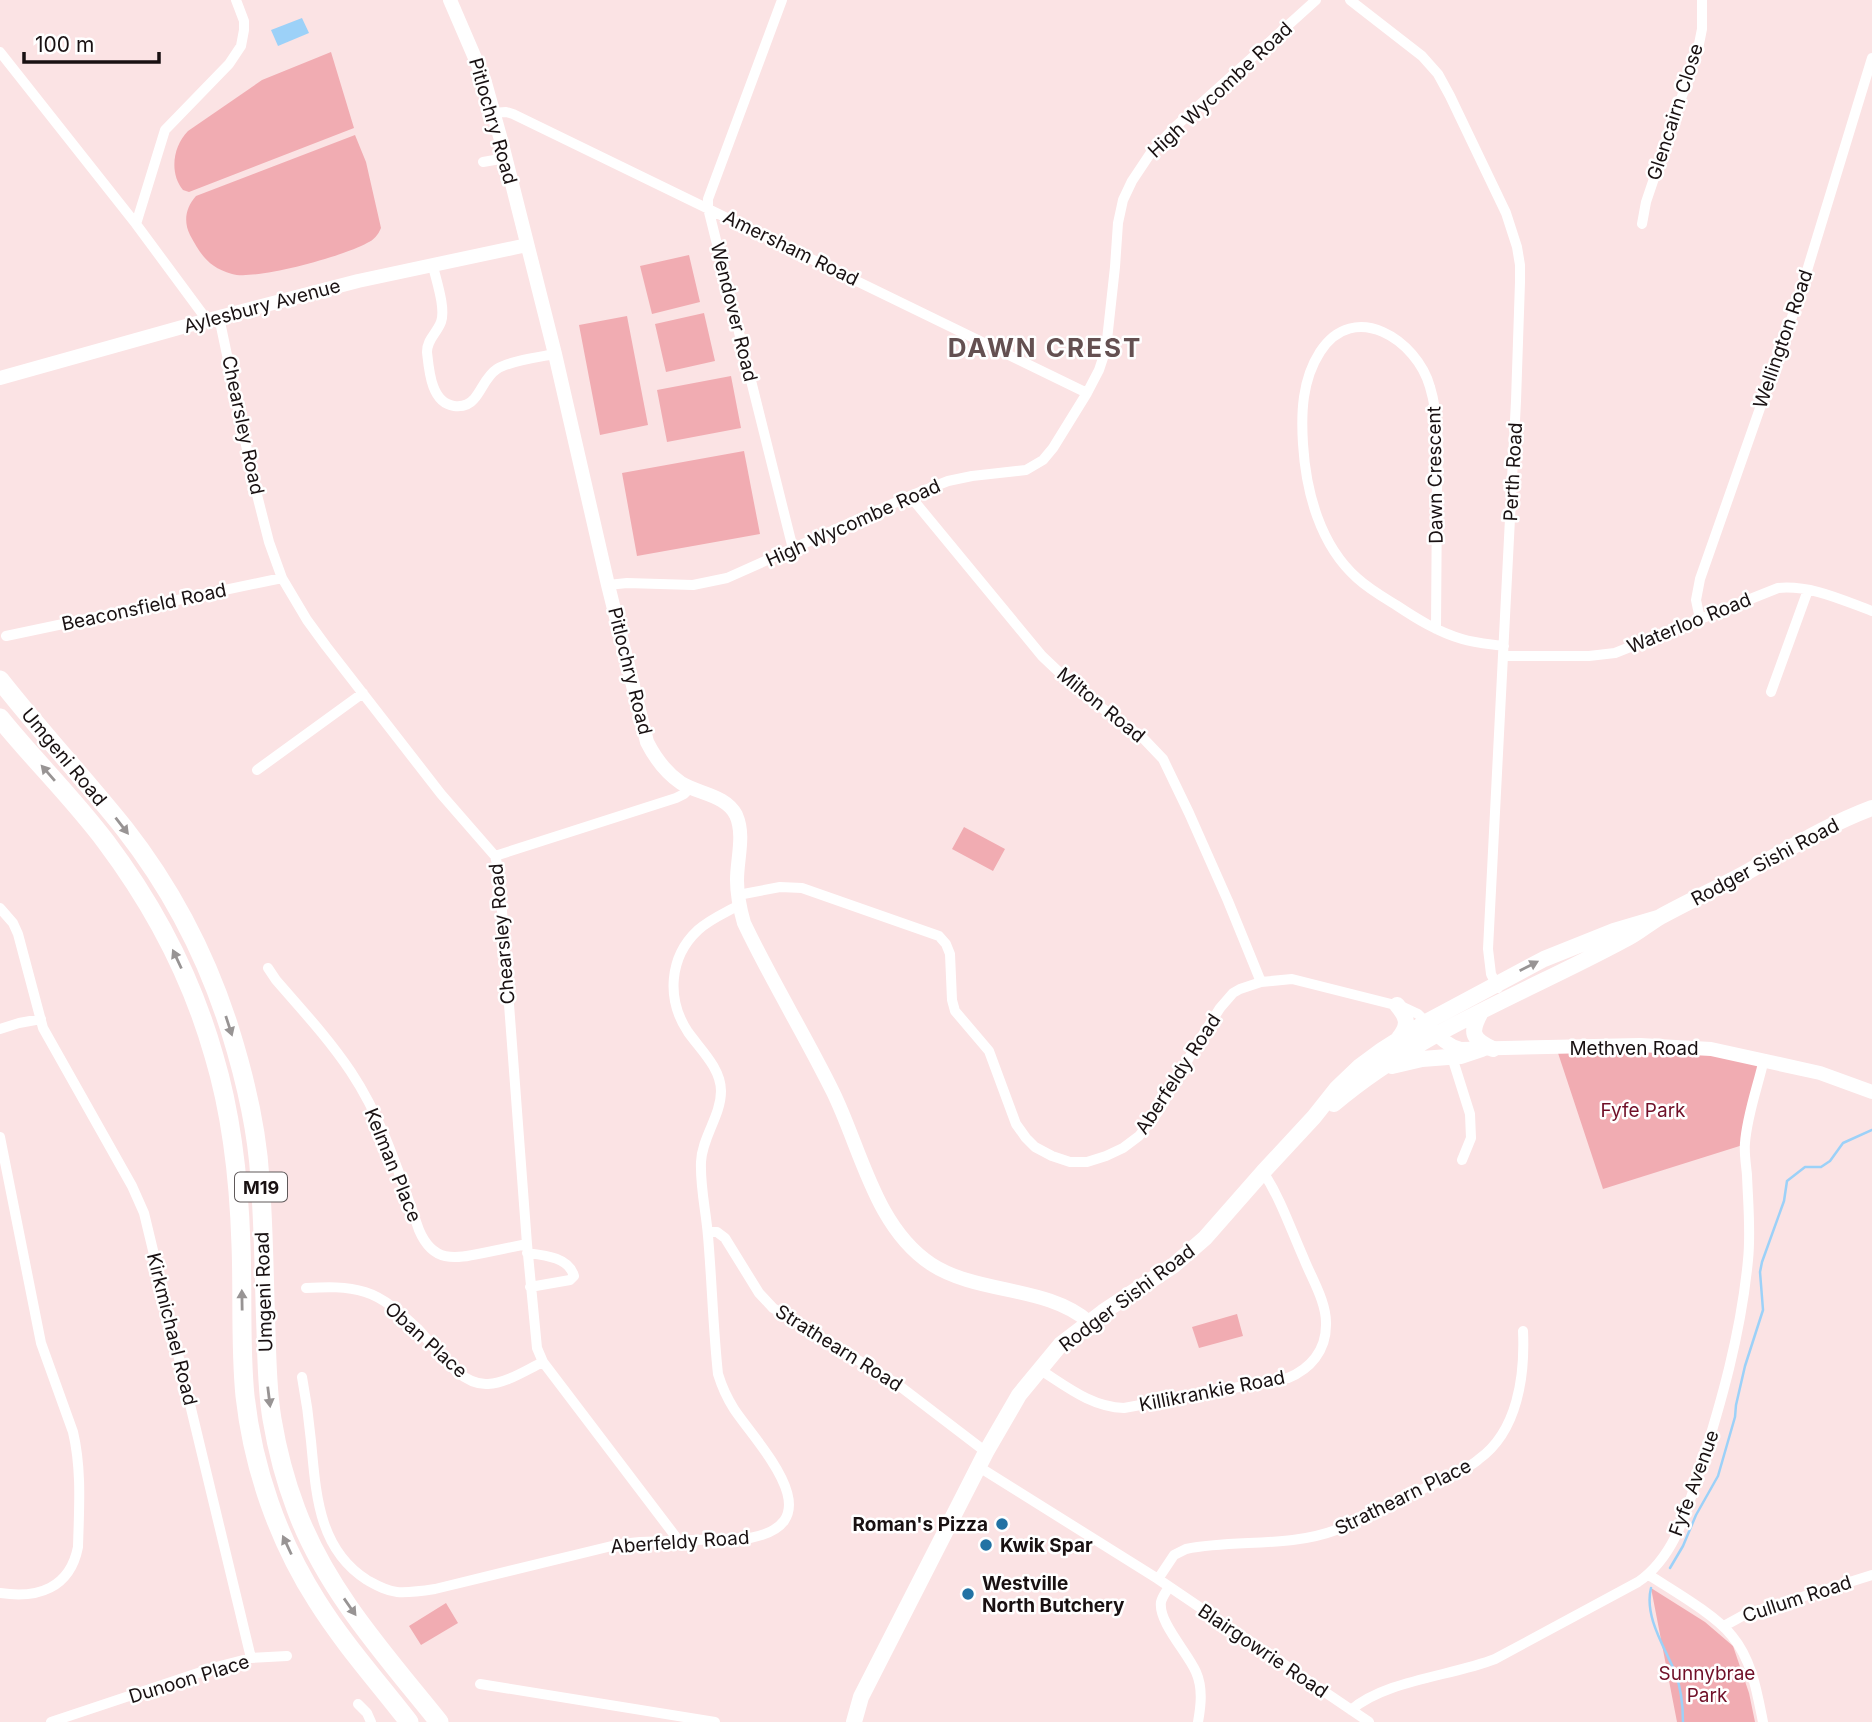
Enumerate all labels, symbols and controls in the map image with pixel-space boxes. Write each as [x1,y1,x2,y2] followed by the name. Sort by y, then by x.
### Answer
[1143,17,1297,163] street label: High Wycombe Road
[24,21,159,65] scale bar
[35,32,94,57] text: 100 m
[1642,41,1708,183] street label: Glencairn Close
[464,55,522,187] street label: Pitlochry Road
[720,205,862,291] street label: Amersham Road
[706,240,762,384] street label: Wendover Road
[1748,267,1818,411] street label: Wellington Road
[181,274,343,338] street label: Aylesbury Avenue
[948,332,1142,363] district label: DAWN CREST
[217,353,269,497] street label: Chearsley Road
[1422,406,1448,544] street label: Dawn Crescent
[1499,422,1527,522] street label: Perth Road
[762,474,944,572] street label: High Wycombe Road
[59,578,229,636] street label: Beaconsfield Road
[1624,588,1754,658] street label: Waterloo Road
[603,605,657,737] street label: Pitlochry Road
[1052,663,1150,747] street label: Milton Road
[16,703,112,811] street label: Umgeni Road
[41,765,56,782] one-way arrow
[1687,813,1843,911] street label: Rodger Sishi Road
[115,817,130,835] one-way arrow
[484,863,520,1005] street label: Chearsley Road
[171,949,183,969] one-way arrow
[1519,961,1539,972] one-way arrow
[1130,1009,1226,1139] street label: Aberfeldy Road
[224,1016,234,1037] one-way arrow
[1569,1037,1699,1060] street label: Methven Road
[1600,1099,1686,1122] park label: Fyfe Park
[360,1105,426,1225] street label: Kelman Place
[235,1172,287,1202] road number: M19
[250,1231,278,1353] street label: Umgeni Road
[1055,1239,1199,1357] street label: Rodger Sishi Road
[142,1250,202,1408] street label: Kirkmichael Road
[236,1289,248,1311] one-way arrow
[380,1297,472,1383] street label: Oban Place
[771,1300,907,1396] street label: Strathearn Road
[1137,1366,1287,1416] street label: Killikrankie Road
[264,1386,275,1408] one-way arrow
[1664,1427,1724,1539] street label: Fyfe Avenue
[1331,1454,1475,1540] street label: Strathearn Place
[853,1513,988,1536] place label: Roman's Pizza
[994,1516,1010,1532] marker: Roman's Pizza
[610,1526,750,1558] street label: Aberfeldy Road
[1000,1534,1093,1557] place label: Kwik Spar
[281,1535,293,1555] one-way arrow
[978,1537,994,1553] marker: Kwik Spar
[1740,1571,1854,1627] street label: Cullum Road
[982,1572,1125,1617] place label: Westville North Butchery
[960,1586,976,1602] marker: Westville North Butchery
[343,1598,357,1616] one-way arrow
[1194,1599,1332,1703] street label: Blairgowrie Road
[126,1650,252,1708] street label: Dunoon Place
[1659,1662,1755,1707] park label: Sunnybrae Park

